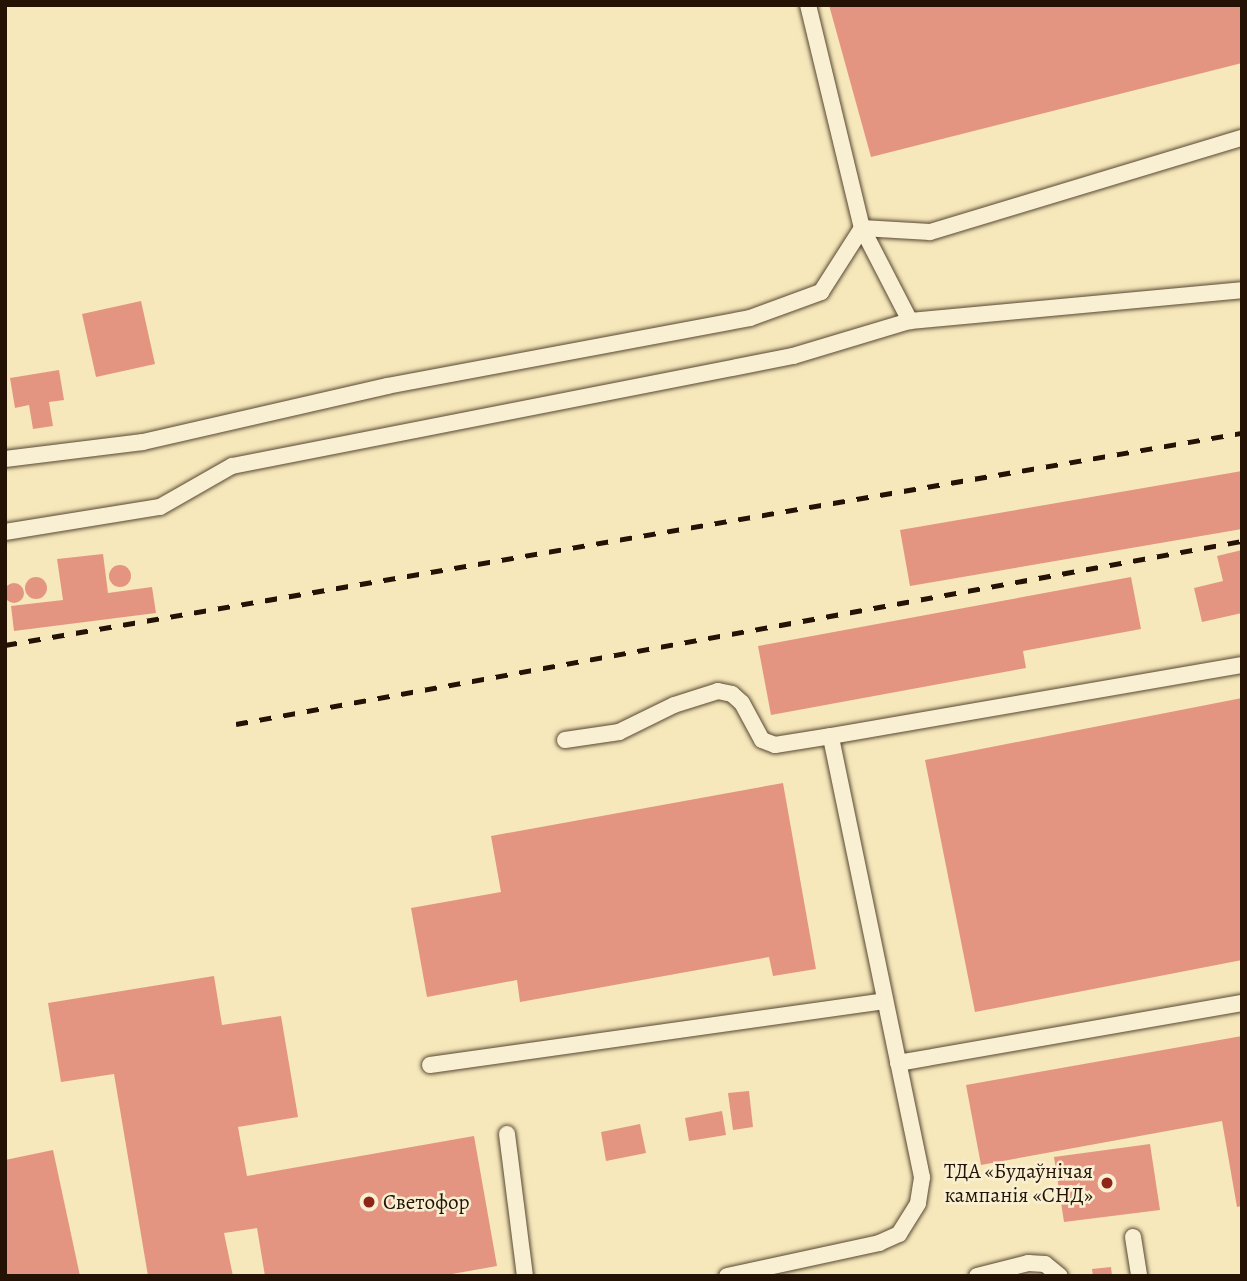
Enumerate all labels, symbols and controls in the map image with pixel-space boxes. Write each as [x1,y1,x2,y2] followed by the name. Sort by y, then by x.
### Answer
[944,1158,1093,1208] place label: ТДА «Будаўнічая кампанія «СНД»
[1099,1175,1115,1191] marker: ТДА «Будаўнічая кампанія «СНД»
[383,1189,470,1215] place label: Светофор
[361,1194,377,1210] marker: Светофор

